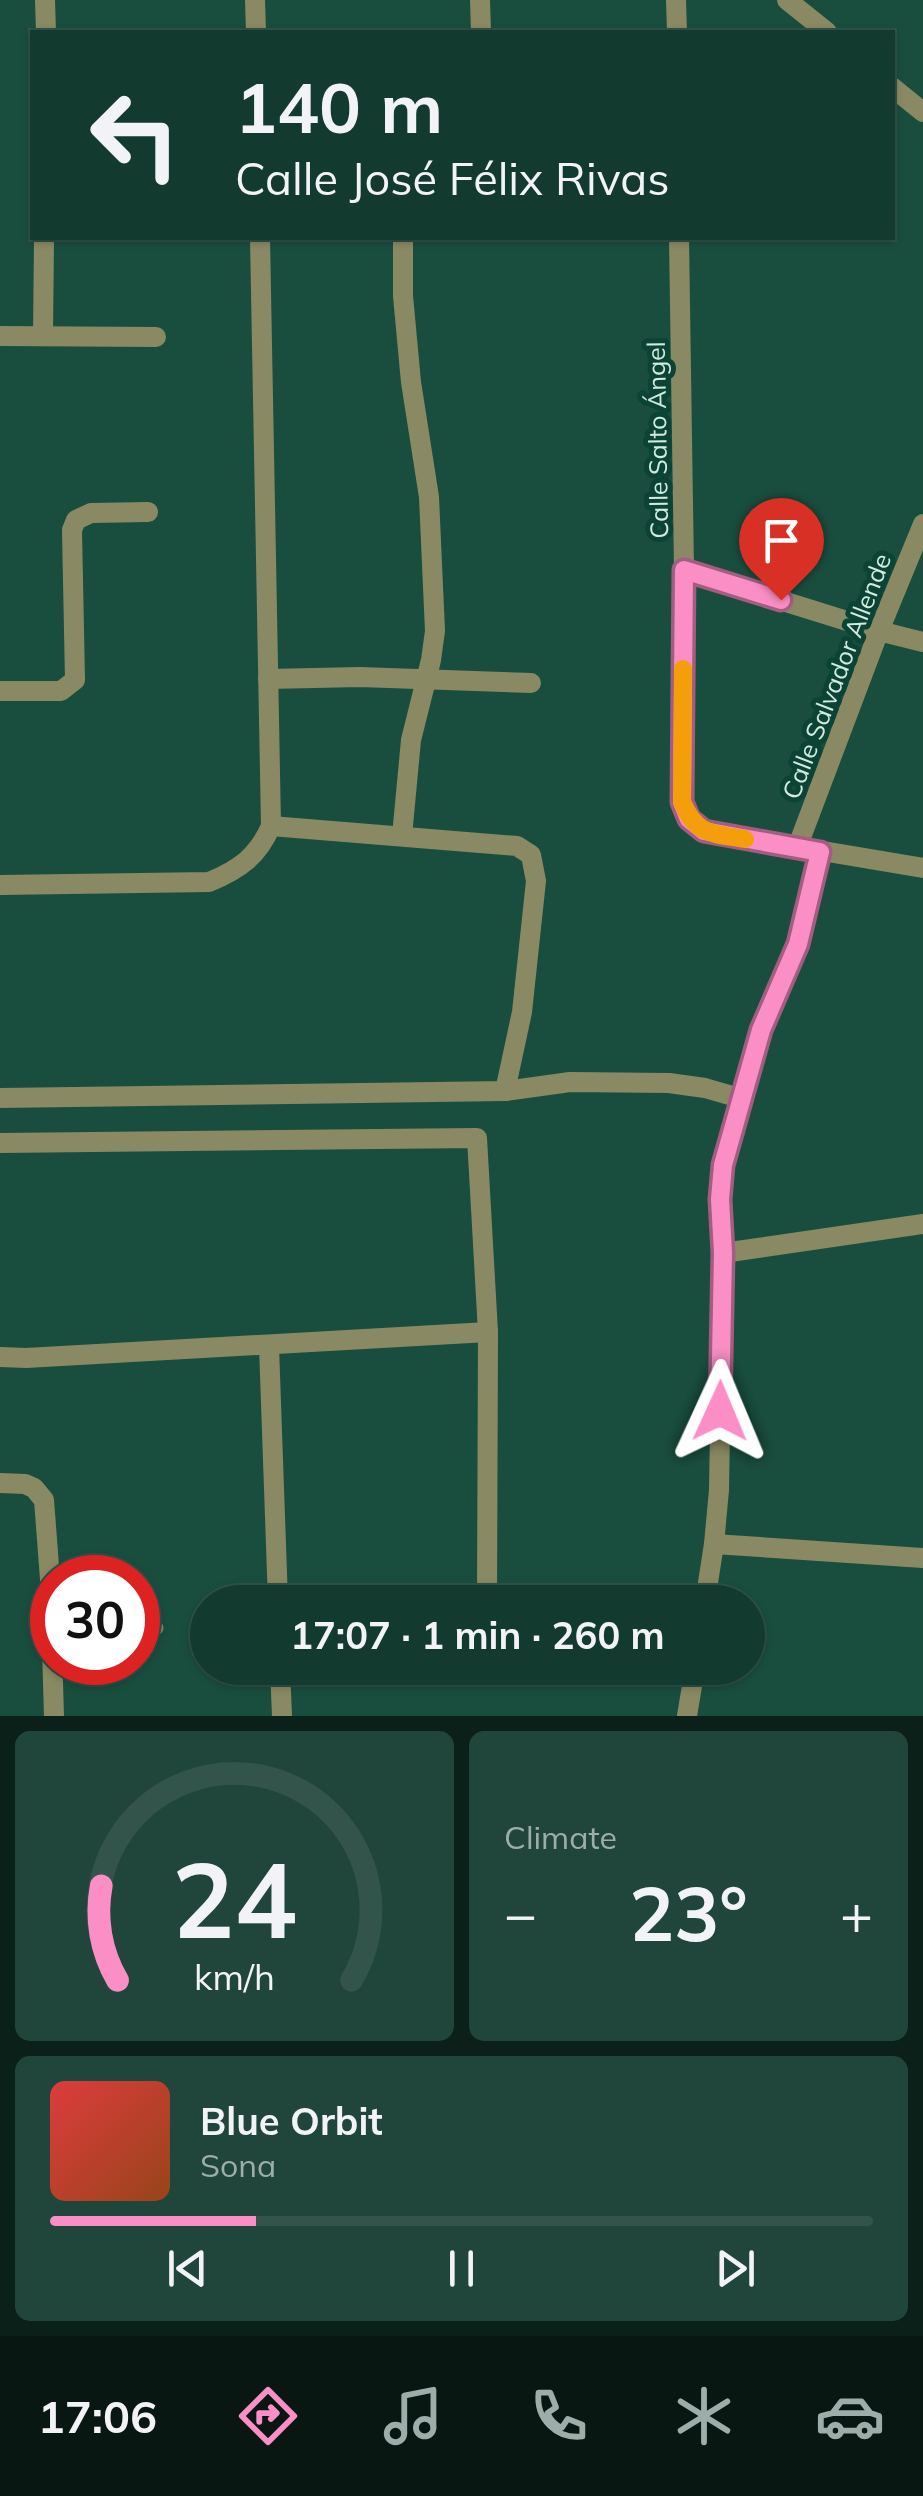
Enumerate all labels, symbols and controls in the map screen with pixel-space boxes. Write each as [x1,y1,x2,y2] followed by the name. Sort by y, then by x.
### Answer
[235,63,443,151] text: 140 m
[70,70,200,200] icon: left
[235,150,670,206] text: Calle José Félix Rivas
[640,341,674,539] street label: Calle Salto Ángel
[739,498,824,601] pin
[754,513,809,568] icon: arrive
[775,549,897,803] street label: Calle Salvador Allende
[668,1359,772,1463] position arrow
[30,1555,160,1685] speed limit sign: 30
[290,1611,665,1659] text: 17:07 · 1 min · 260 m
[504,1817,617,1857] text: Climate
[172,1833,297,1964] text: 24
[629,1866,748,1960] text: 23°
[504,1879,537,1948] text: −
[840,1879,873,1948] text: +
[194,1954,275,1999] text: km/h
[200,2097,383,2145] text: Blue Orbit
[200,2145,276,2185] text: Sona
[160,2241,215,2296] icon: previous
[434,2241,489,2296] icon: pause
[708,2241,763,2296] icon: next
[233,2381,303,2451] icon: directions
[378,2381,448,2451] icon: music
[524,2381,594,2451] icon: phone
[669,2381,739,2451] icon: climate
[815,2381,885,2451] icon: car
[38,2388,157,2444] text: 17:06

